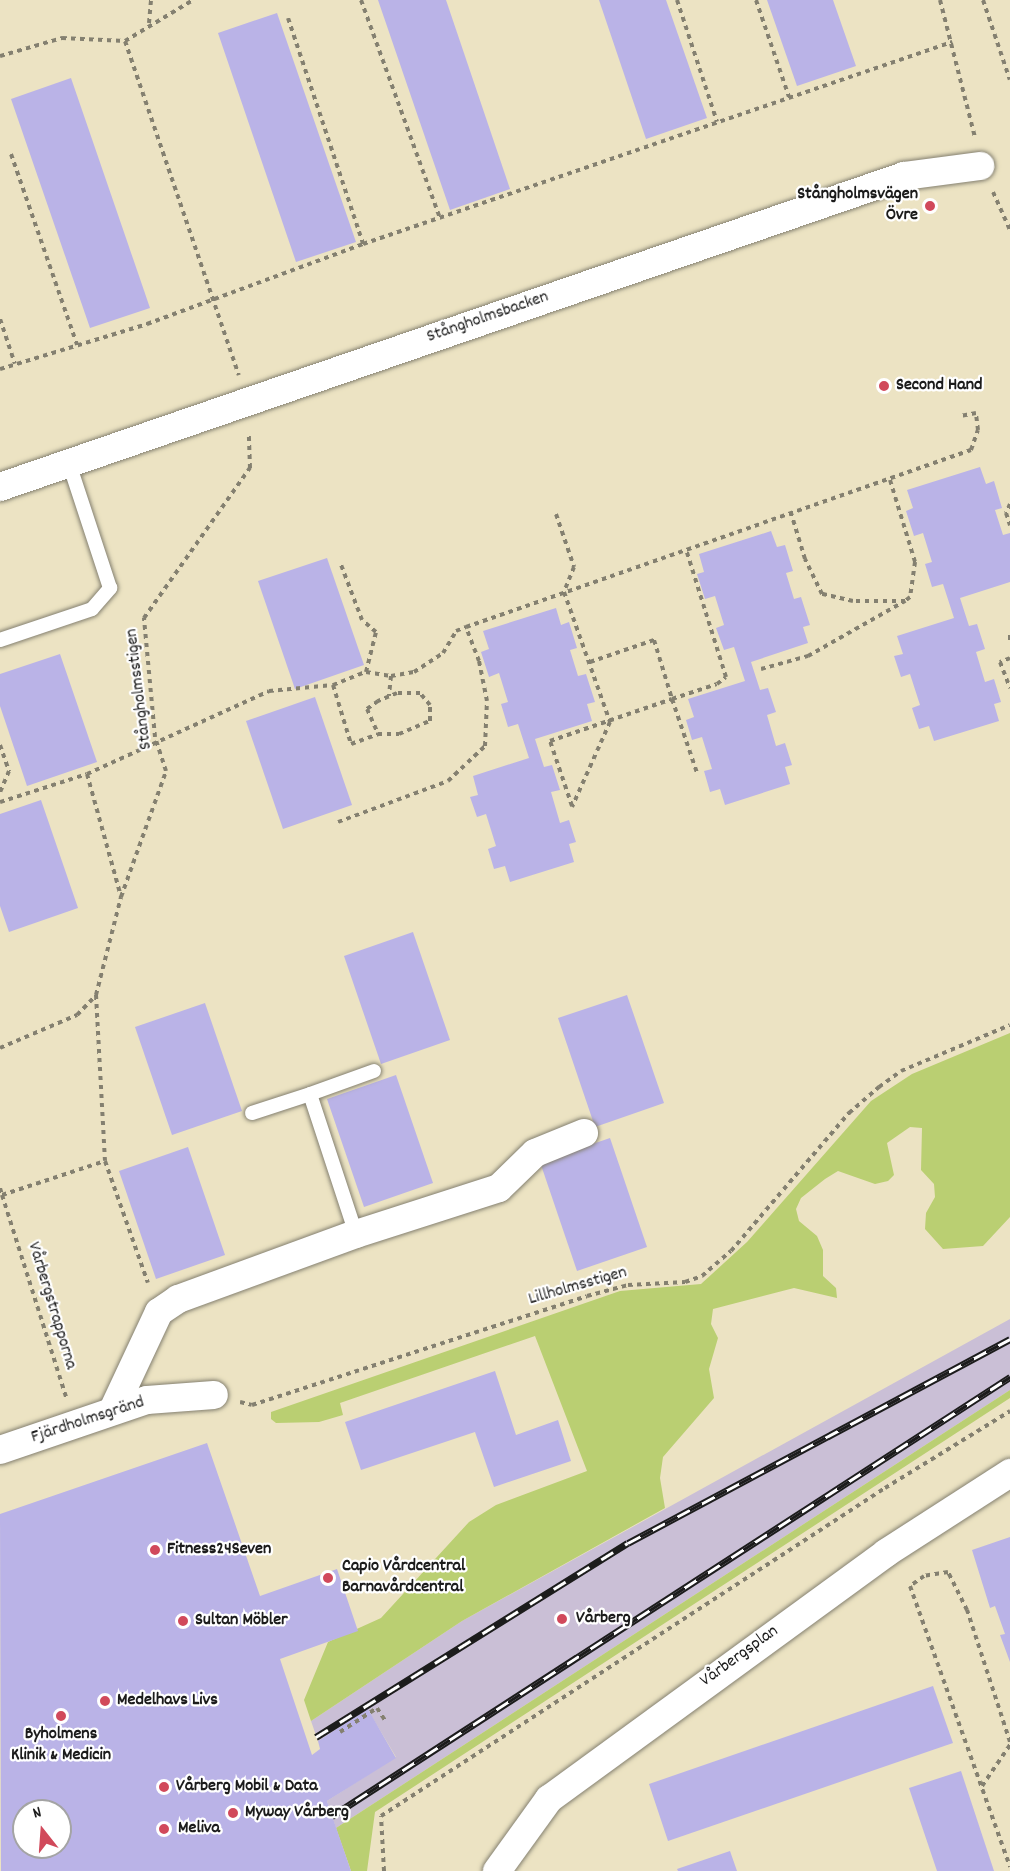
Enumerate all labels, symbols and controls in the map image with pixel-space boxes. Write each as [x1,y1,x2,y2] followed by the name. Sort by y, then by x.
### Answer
[797,185,918,228] place label: Stångholmsvägen Övre
[923,199,937,213] marker: Stångholmsvägen Övre
[424,287,552,349] street label: Stångholmsbacken
[896,375,982,397] place label: Second Hand
[877,379,891,393] marker: Second Hand
[122,627,158,751] street label: Stångholmsstigen
[21,1240,81,1372] street label: Vårbergstrapporna
[526,1263,630,1311] street label: Lillholmsstigen
[29,1393,147,1449] street label: Fjärdholmsgränd
[167,1539,271,1561] place label: Fitness24Seven
[148,1543,162,1557] marker: Fitness24Seven
[342,1557,465,1600] place label: Capio Vårdcentral Barnavårdcentral
[319,1569,337,1587] marker: Capio Vårdcentral Barnavårdcentral
[576,1608,631,1630] place label: Vårberg
[195,1610,288,1632] place label: Sultan Möbler
[553,1610,571,1628] marker: Vårberg
[176,1614,190,1628] marker: Sultan Möbler
[697,1621,783,1693] street label: Vårbergsplan
[117,1690,218,1712] place label: Medelhavs Livs
[98,1694,112,1708] marker: Medelhavs Livs
[54,1709,68,1723] marker: Byholmens Klinik & Medicin
[11,1725,111,1768] place label: Byholmens Klinik & Medicin
[176,1776,318,1798] place label: Vårberg Mobil & Data
[157,1780,171,1794] marker: Vårberg Mobil & Data
[12,1799,72,1859] north arrow
[30,1801,44,1825] text: N
[245,1802,349,1824] place label: Myway Vårberg
[226,1806,240,1820] marker: Myway Vårberg
[178,1818,220,1840] place label: Meliva
[155,1820,173,1838] marker: Meliva

